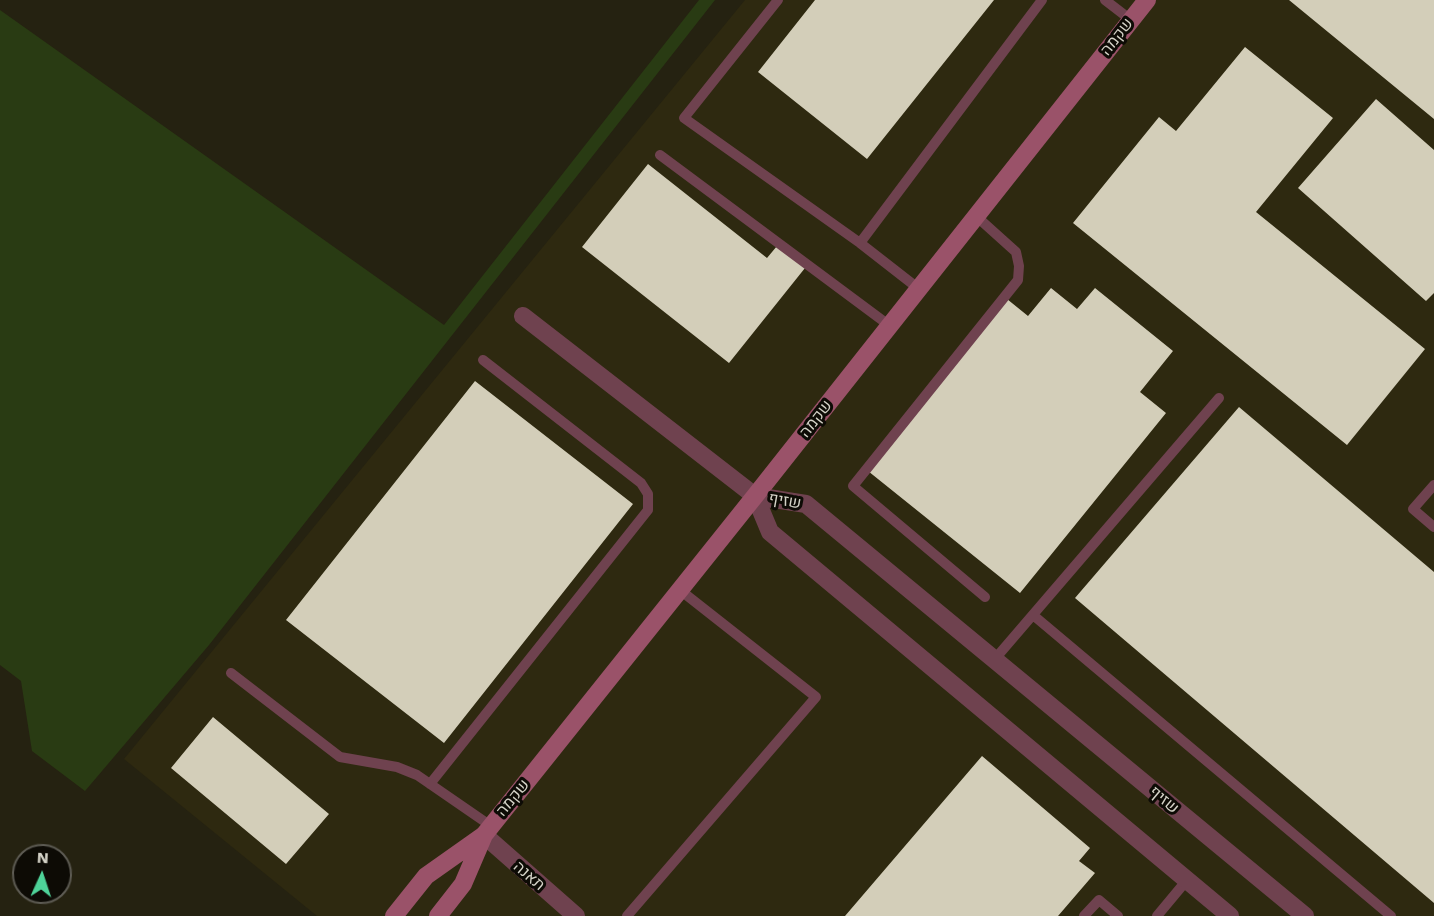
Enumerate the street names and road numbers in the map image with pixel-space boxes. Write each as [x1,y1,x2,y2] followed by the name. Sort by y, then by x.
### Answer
[1096,14,1138,60] street label: שקמה
[795,396,837,442] street label: שקמה
[767,489,803,513] street label: שזיף
[492,776,534,820] street label: שקמה
[1145,782,1183,818] street label: שזיף
[509,857,549,895] street label: תאנה

